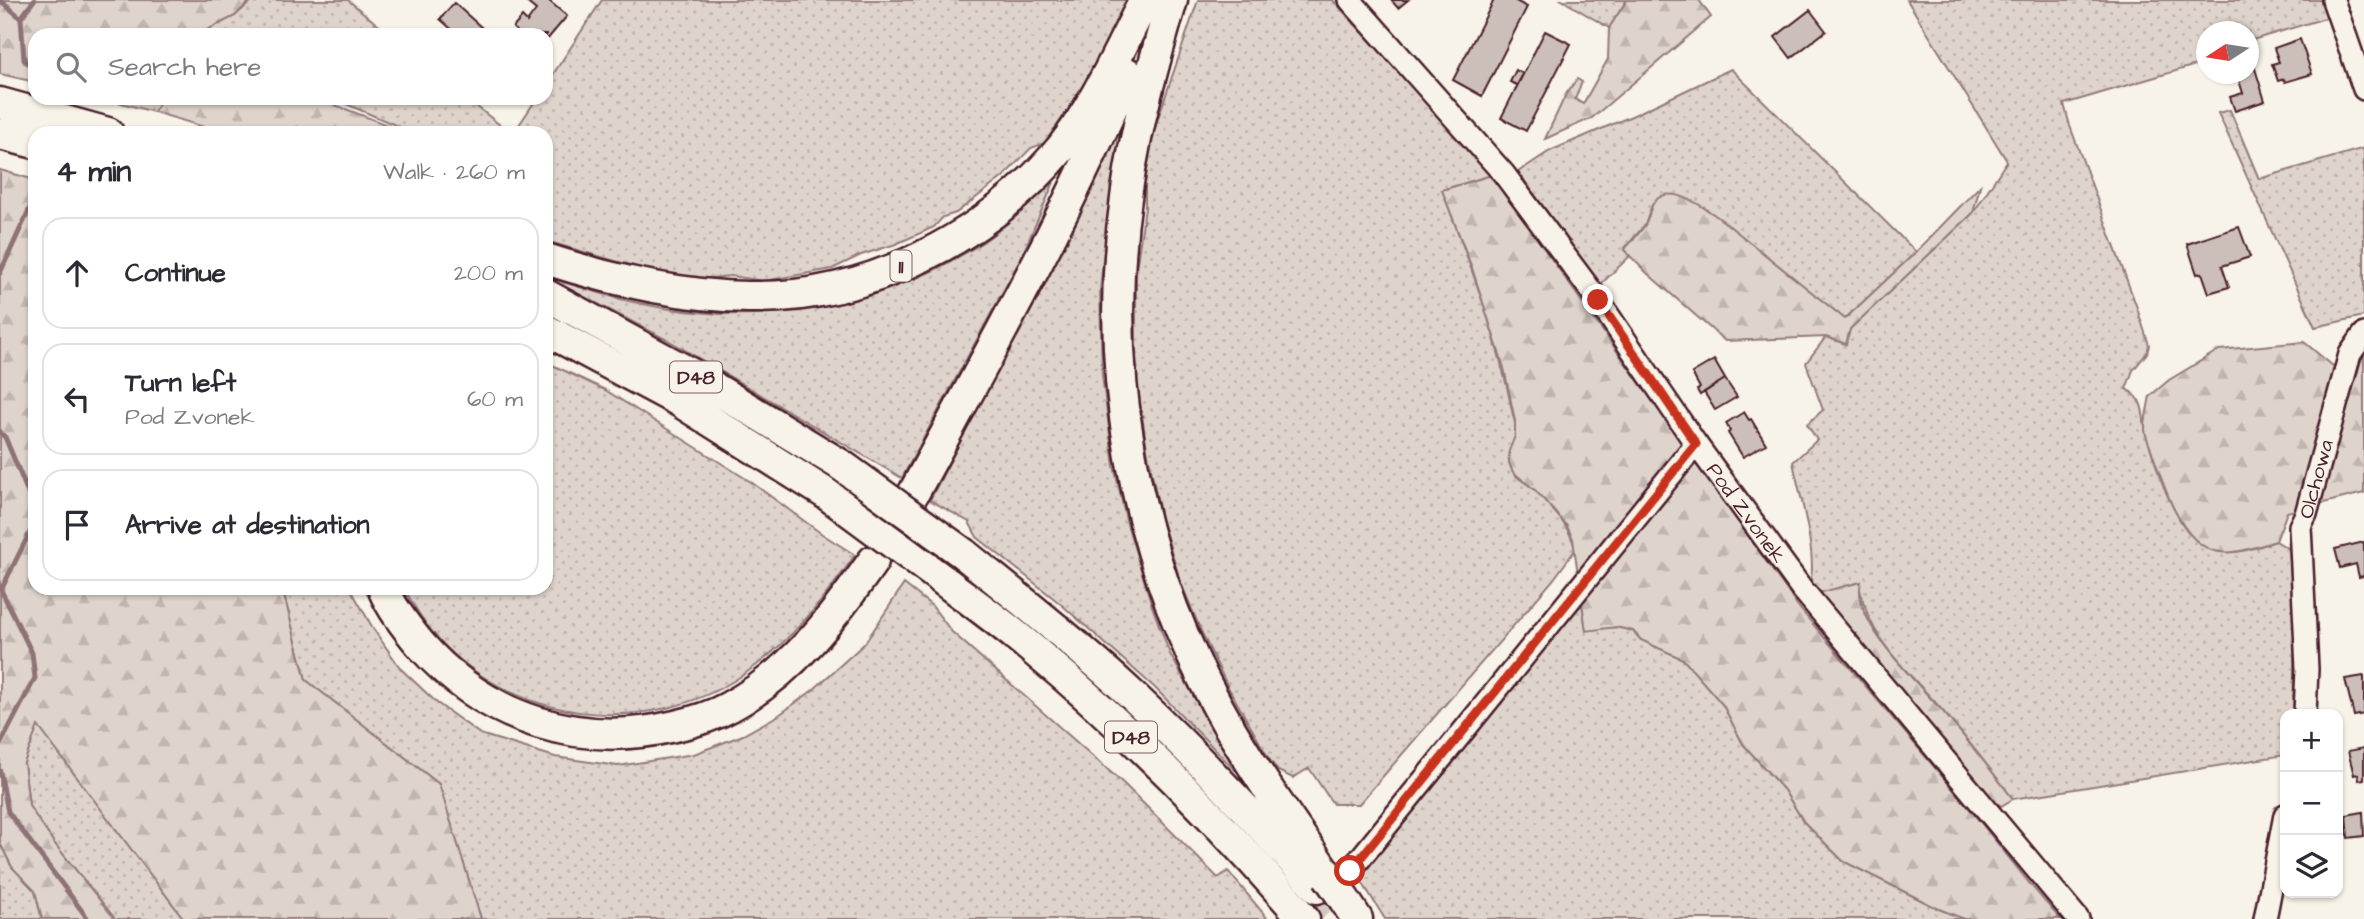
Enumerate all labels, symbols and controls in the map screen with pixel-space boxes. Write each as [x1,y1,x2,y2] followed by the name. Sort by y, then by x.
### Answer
[2196,21,2259,84] north arrow
[28,28,553,105] search box
[52,48,90,86] icon: search
[108,49,261,85] text: Search here
[56,151,131,193] text: 4 min
[383,156,525,188] text: Walk · 260 m
[890,250,912,282] road number: 11
[58,254,96,292] icon: ahead
[125,255,226,291] text: Continue
[454,257,523,289] text: 200 m
[1582,284,1613,315] route end
[670,362,722,392] road number: D48
[125,365,236,401] text: Turn left
[58,380,96,418] icon: left
[467,383,523,415] text: 60 m
[125,401,255,433] text: Pod Zvonek
[2291,436,2341,522] street label: Olchowa
[1699,457,1793,570] street label: Pod Zvonek
[58,506,96,544] icon: arrive
[125,507,370,543] text: Arrive at destination
[2280,709,2343,898] map controls
[2280,709,2343,772] button: +
[1105,722,1157,752] road number: D48
[2280,772,2343,835] button: −
[2280,835,2343,898] button: layers
[1334,855,1365,886] route start

